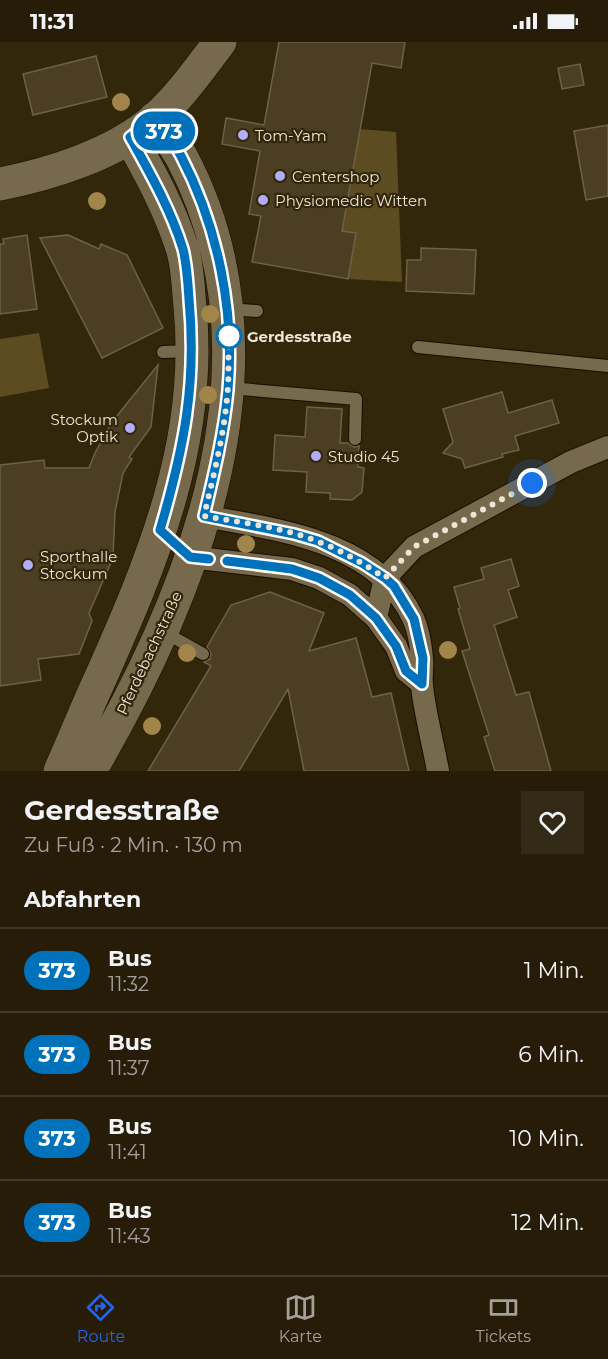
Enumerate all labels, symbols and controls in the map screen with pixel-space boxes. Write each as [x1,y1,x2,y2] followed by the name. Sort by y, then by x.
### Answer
[30,8,75,35] text: 11:31
[130,112,198,151] line badge: 373
[145,119,183,144] text: 373
[255,126,327,145] place label: Tom-Yam
[236,128,250,142] marker: Tom-Yam
[292,167,379,186] place label: Centershop
[273,169,287,183] marker: Centershop
[275,191,427,210] place label: Physiomedic Witten
[256,193,270,207] marker: Physiomedic Witten
[216,323,242,349] marker: Gerdesstraße
[247,327,352,346] place label: Gerdesstraße
[50,410,118,446] place label: Stockum Optik
[123,421,137,435] marker: Stockum Optik
[328,447,399,466] place label: Studio 45
[309,449,323,463] marker: Studio 45
[517,468,547,498] your location
[40,547,117,583] place label: Sporthalle Stockum
[21,558,35,572] marker: Sporthalle Stockum
[112,588,186,718] street label: Pferdebachstraße
[521,791,584,854] button: heart
[24,793,219,827] text: Gerdesstraße
[24,833,243,857] text: Zu Fuß · 2 Min. · 130 m
[24,886,141,913] text: Abfahrten
[108,945,152,972] text: Bus
[524,957,584,984] text: 1 Min.
[38,958,76,983] text: 373
[108,972,149,996] text: 11:32
[108,1029,152,1056] text: Bus
[518,1041,584,1068] text: 6 Min.
[38,1042,76,1067] text: 373
[108,1056,150,1080] text: 11:37
[108,1113,152,1140] text: Bus
[509,1125,584,1152] text: 10 Min.
[38,1126,76,1151] text: 373
[108,1140,147,1164] text: 11:41
[108,1197,152,1224] text: Bus
[511,1209,584,1236] text: 12 Min.
[38,1210,76,1235] text: 373
[108,1224,151,1248] text: 11:43
[77,1291,125,1346] tab: Route
[279,1291,322,1346] tab: Karte
[476,1291,531,1346] tab: Tickets

